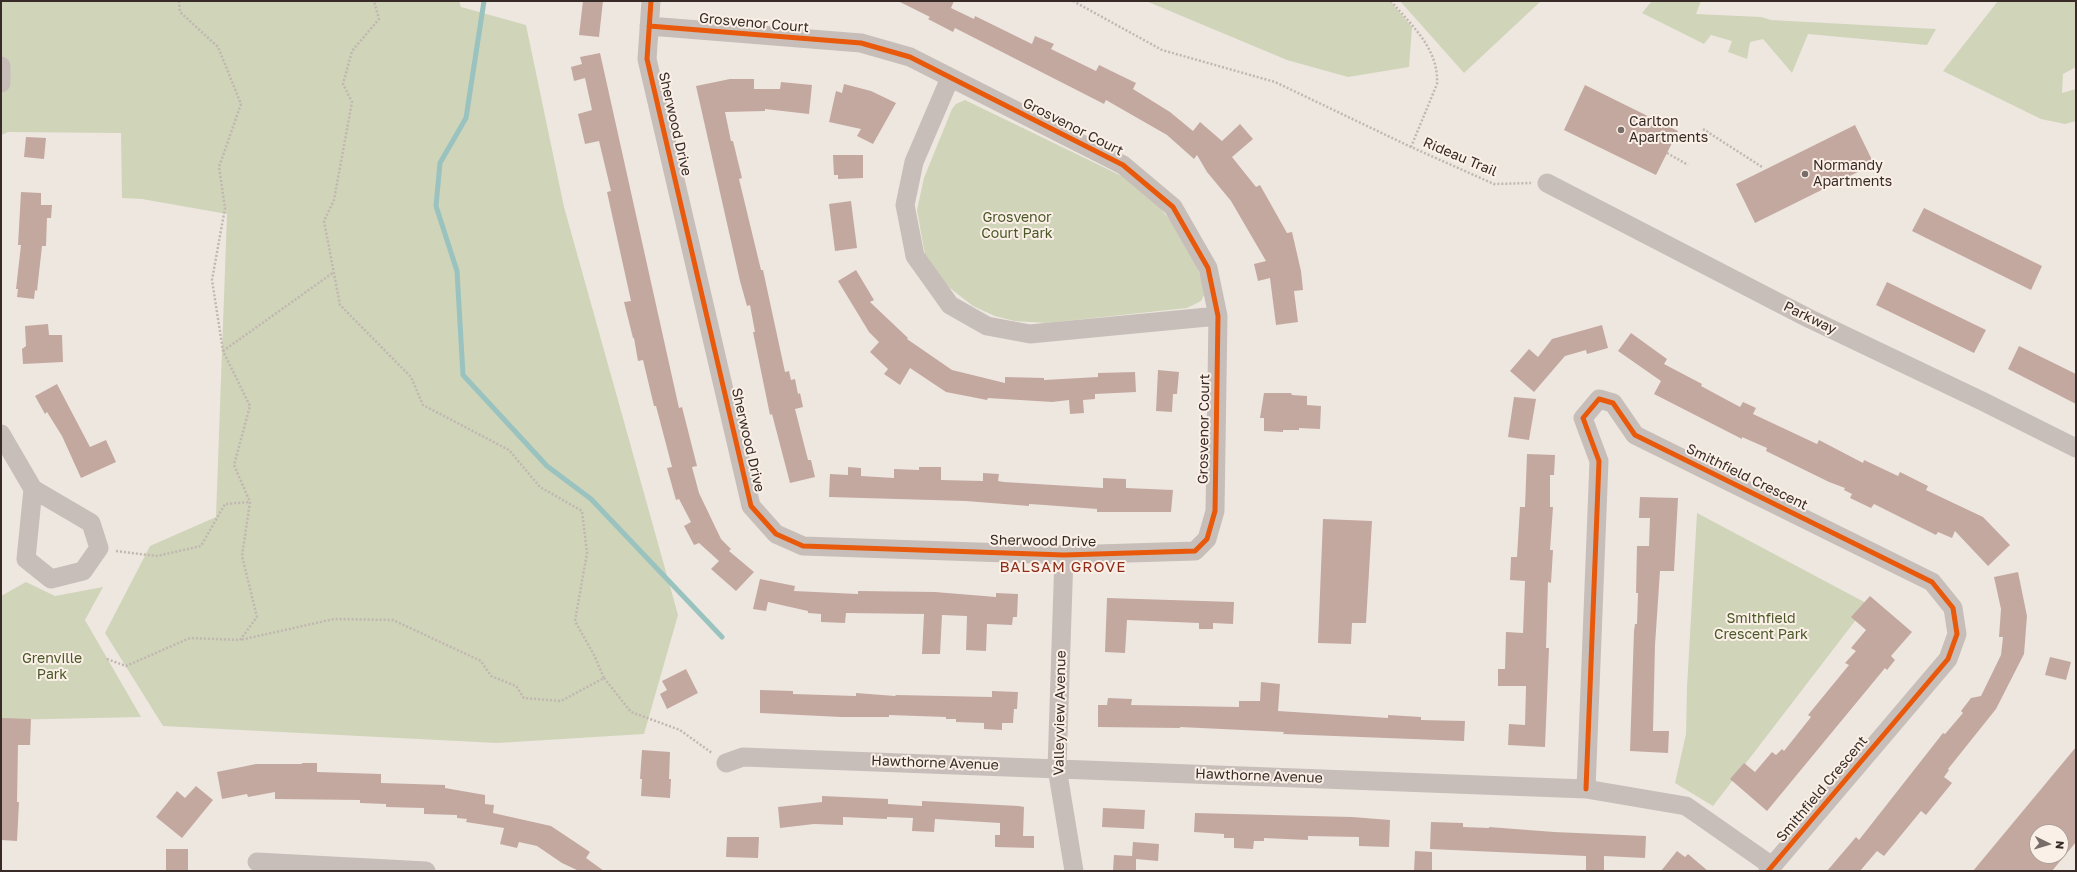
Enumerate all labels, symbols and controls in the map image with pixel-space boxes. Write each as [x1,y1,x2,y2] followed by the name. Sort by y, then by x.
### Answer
[698,10,810,36] street label: Grosvenor Court
[655,70,695,178] street label: Sherwood Drive
[1020,94,1126,160] street label: Grosvenor Court
[1629,114,1708,146] place label: Carlton Apartments
[1616,125,1626,135] marker: Carlton Apartments
[1420,134,1500,180] street label: Rideau Trail
[1813,158,1892,190] place label: Normandy Apartments
[1800,169,1810,179] marker: Normandy Apartments
[981,210,1053,242] park label: Grosvenor Court Park
[1781,298,1839,338] street label: Parkway
[1195,374,1213,484] street label: Grosvenor Court
[728,386,768,494] street label: Sherwood Drive
[1684,440,1810,514] street label: Smithfield Crescent
[990,532,1096,550] street label: Sherwood Drive
[1000,558,1126,576] district label: BALSAM GROVE
[1714,611,1808,644] park label: Smithfield Crescent Park
[1051,650,1069,776] street label: Valleyview Avenue
[22,651,82,684] park label: Grenville Park
[1773,733,1871,845] street label: Smithfield Crescent
[871,752,999,774] street label: Hawthorne Avenue
[1195,765,1323,787] street label: Hawthorne Avenue
[2029,824,2069,864] north arrow
[2054,840,2067,850] text: N

